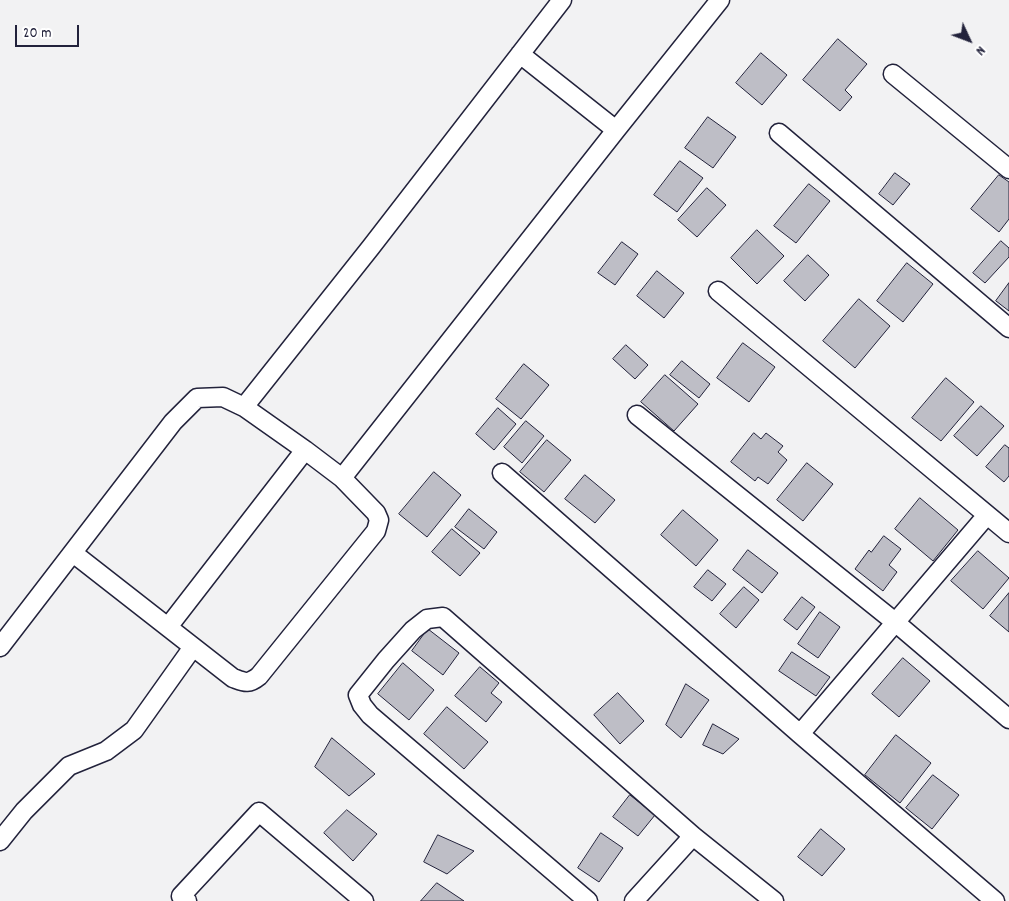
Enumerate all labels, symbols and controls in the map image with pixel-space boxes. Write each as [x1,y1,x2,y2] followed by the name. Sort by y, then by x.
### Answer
[18,15,81,47] scale bar
[944,15,994,65] north arrow
[23,23,51,45] text: 20 m
[970,41,990,60] text: N

